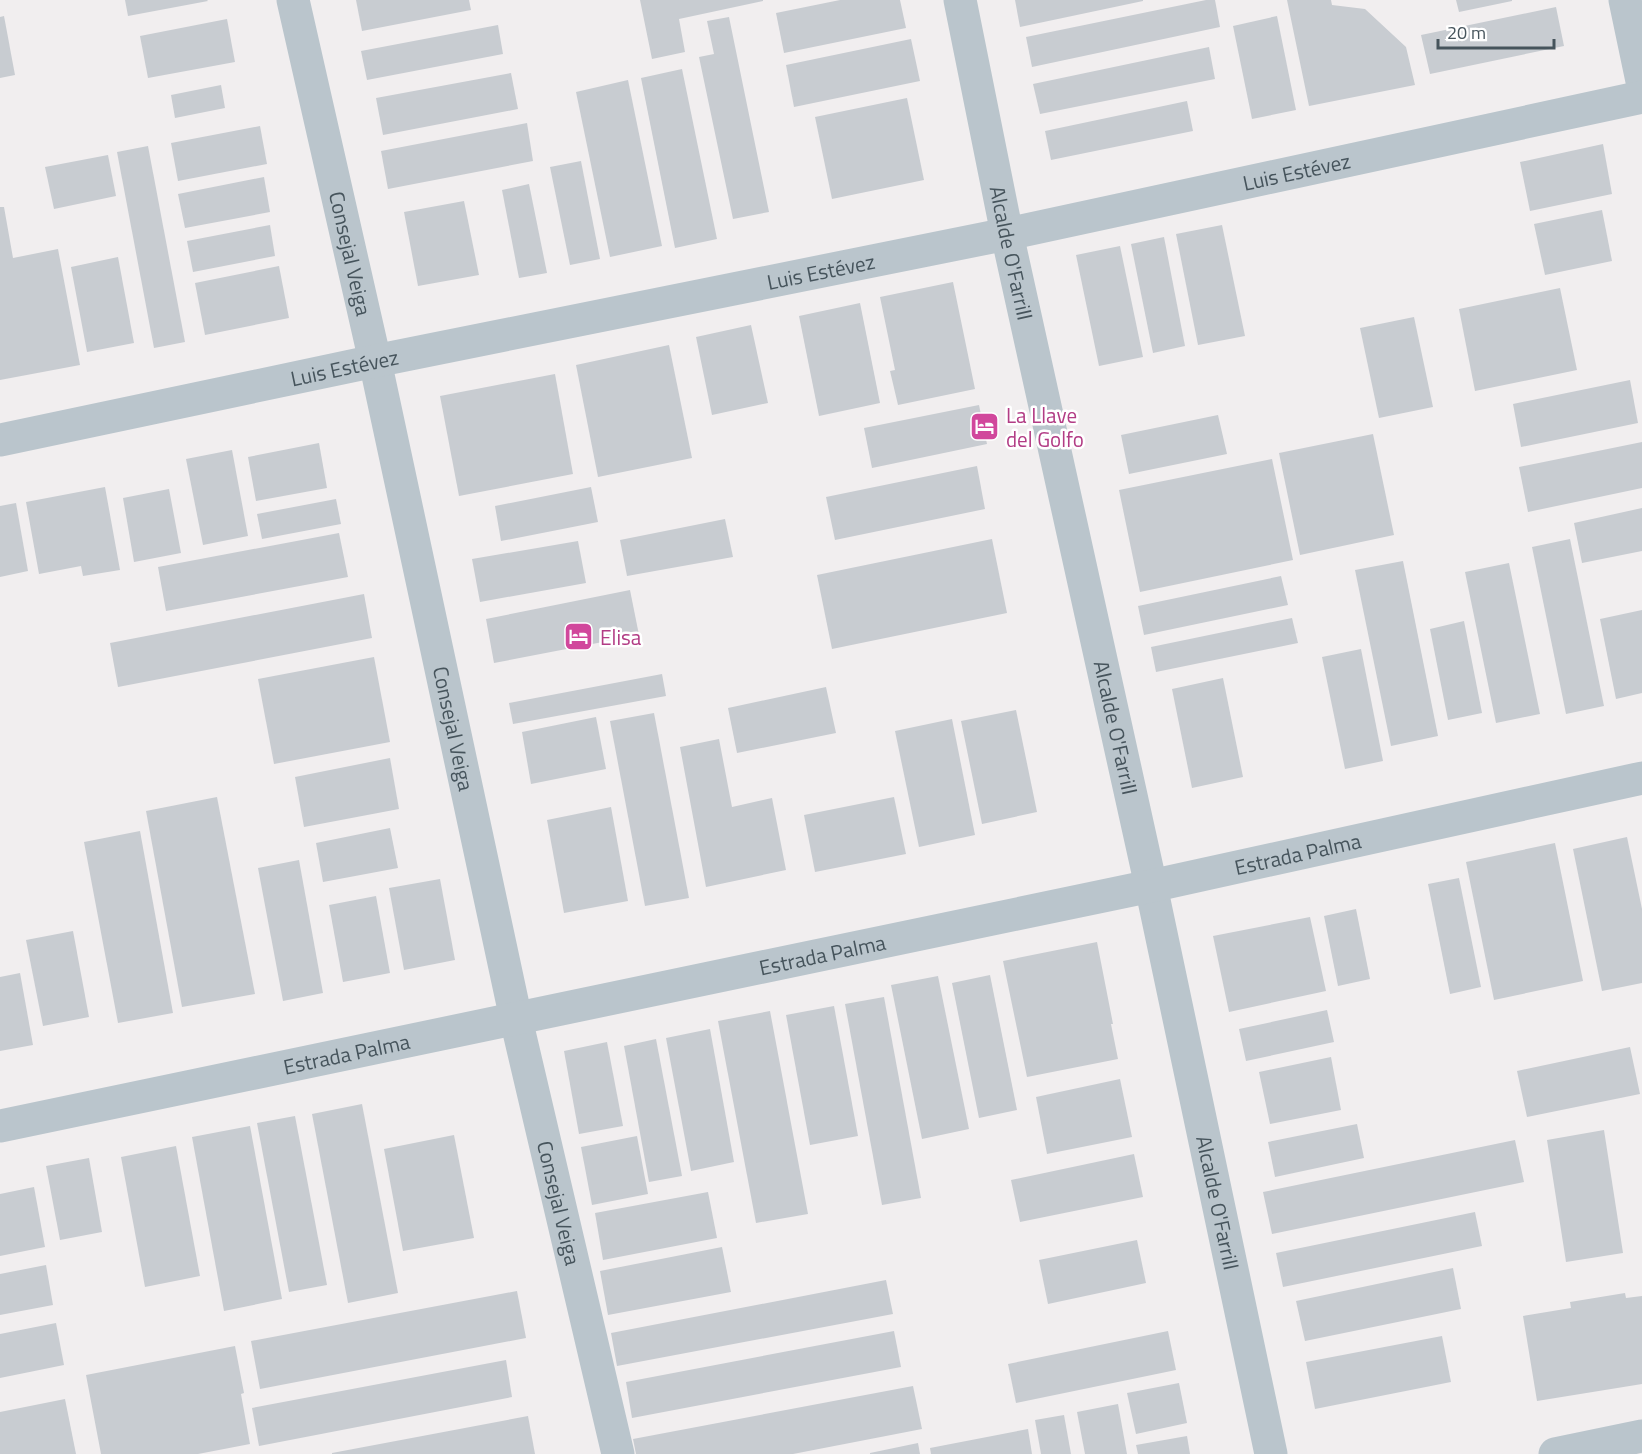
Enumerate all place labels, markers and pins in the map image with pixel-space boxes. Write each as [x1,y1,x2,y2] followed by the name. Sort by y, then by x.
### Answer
[1006,399,1084,455] place label: La Llave del Golfo
[969,411,1001,443] hotel icon: La Llave del Golfo
[563,621,595,653] hotel icon: Elisa
[600,621,642,653] place label: Elisa

